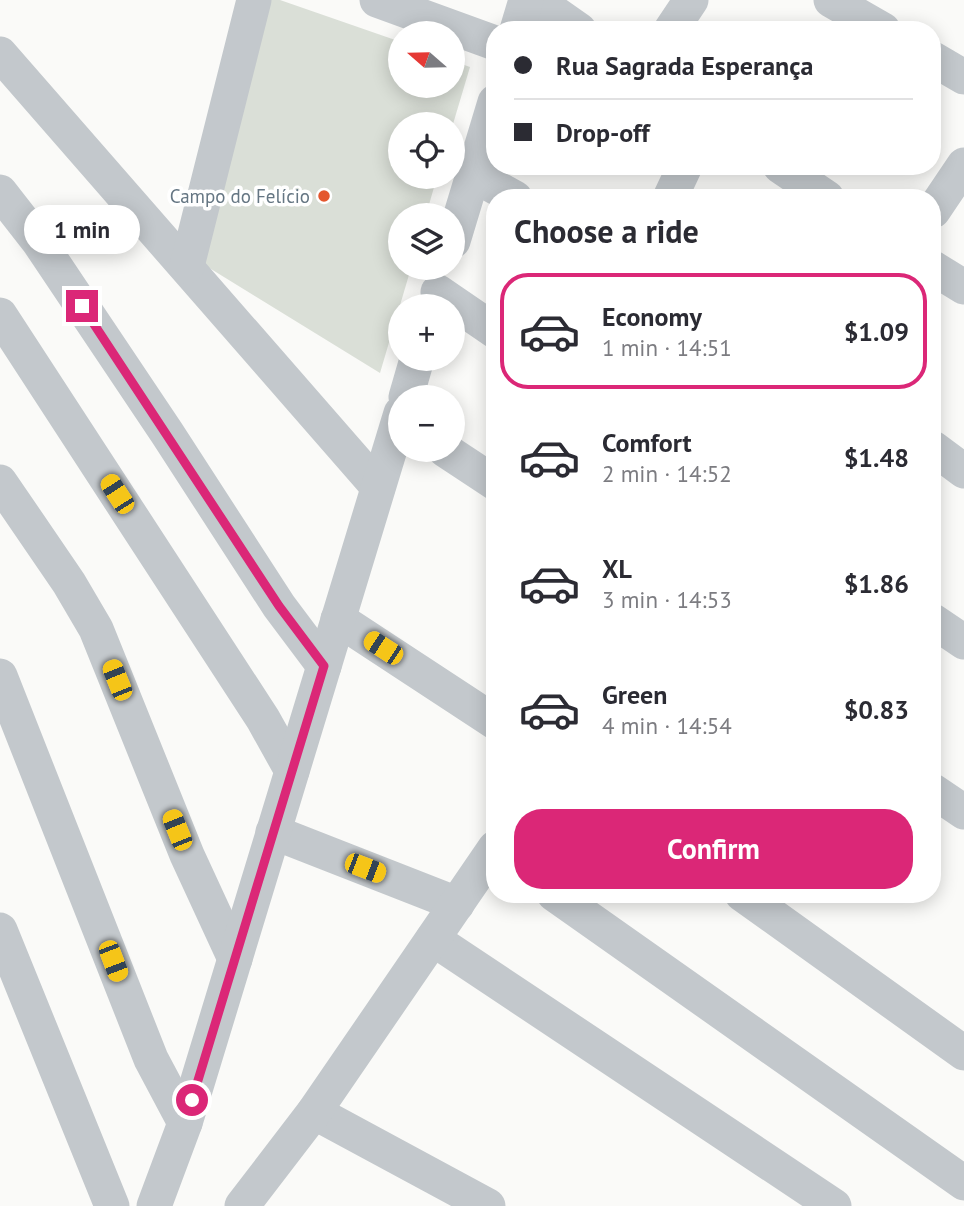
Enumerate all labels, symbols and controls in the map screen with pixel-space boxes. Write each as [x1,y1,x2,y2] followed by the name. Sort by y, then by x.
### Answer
[388,21,466,98] north arrow
[388,21,465,462] map controls
[556,49,813,82] text: Rua Sagrada Esperança
[388,112,465,189] button: locate
[556,116,650,149] text: Drop-off
[170,184,310,208] place label: Campo do Felício
[316,188,332,204] marker: Campo do Felício
[388,203,465,280] button: layers
[24,204,140,254] callout: 1 min
[514,210,699,252] text: Choose a ride
[54,215,110,244] text: 1 min
[66,290,98,322] route end
[388,294,465,371] button: +
[518,300,581,363] icon: car
[602,300,702,333] text: Economy
[844,315,909,348] text: $1.09
[602,333,732,362] text: 1 min · 14:51
[388,385,465,462] button: −
[518,426,581,489] icon: car
[602,426,692,459] text: Comfort
[844,441,909,474] text: $1.48
[602,459,732,488] text: 2 min · 14:52
[97,471,138,517] car
[518,552,581,615] icon: car
[602,552,632,585] text: XL
[844,567,909,600] text: $1.86
[602,585,732,614] text: 3 min · 14:53
[360,628,407,668] car
[100,657,135,703] car
[518,678,581,741] icon: car
[602,678,667,711] text: Green
[844,693,909,726] text: $0.83
[602,711,732,740] text: 4 min · 14:54
[160,807,195,853] car
[514,809,913,889] button: Confirm
[342,851,389,885] car
[96,938,131,984] car
[176,1084,208,1116] route start

